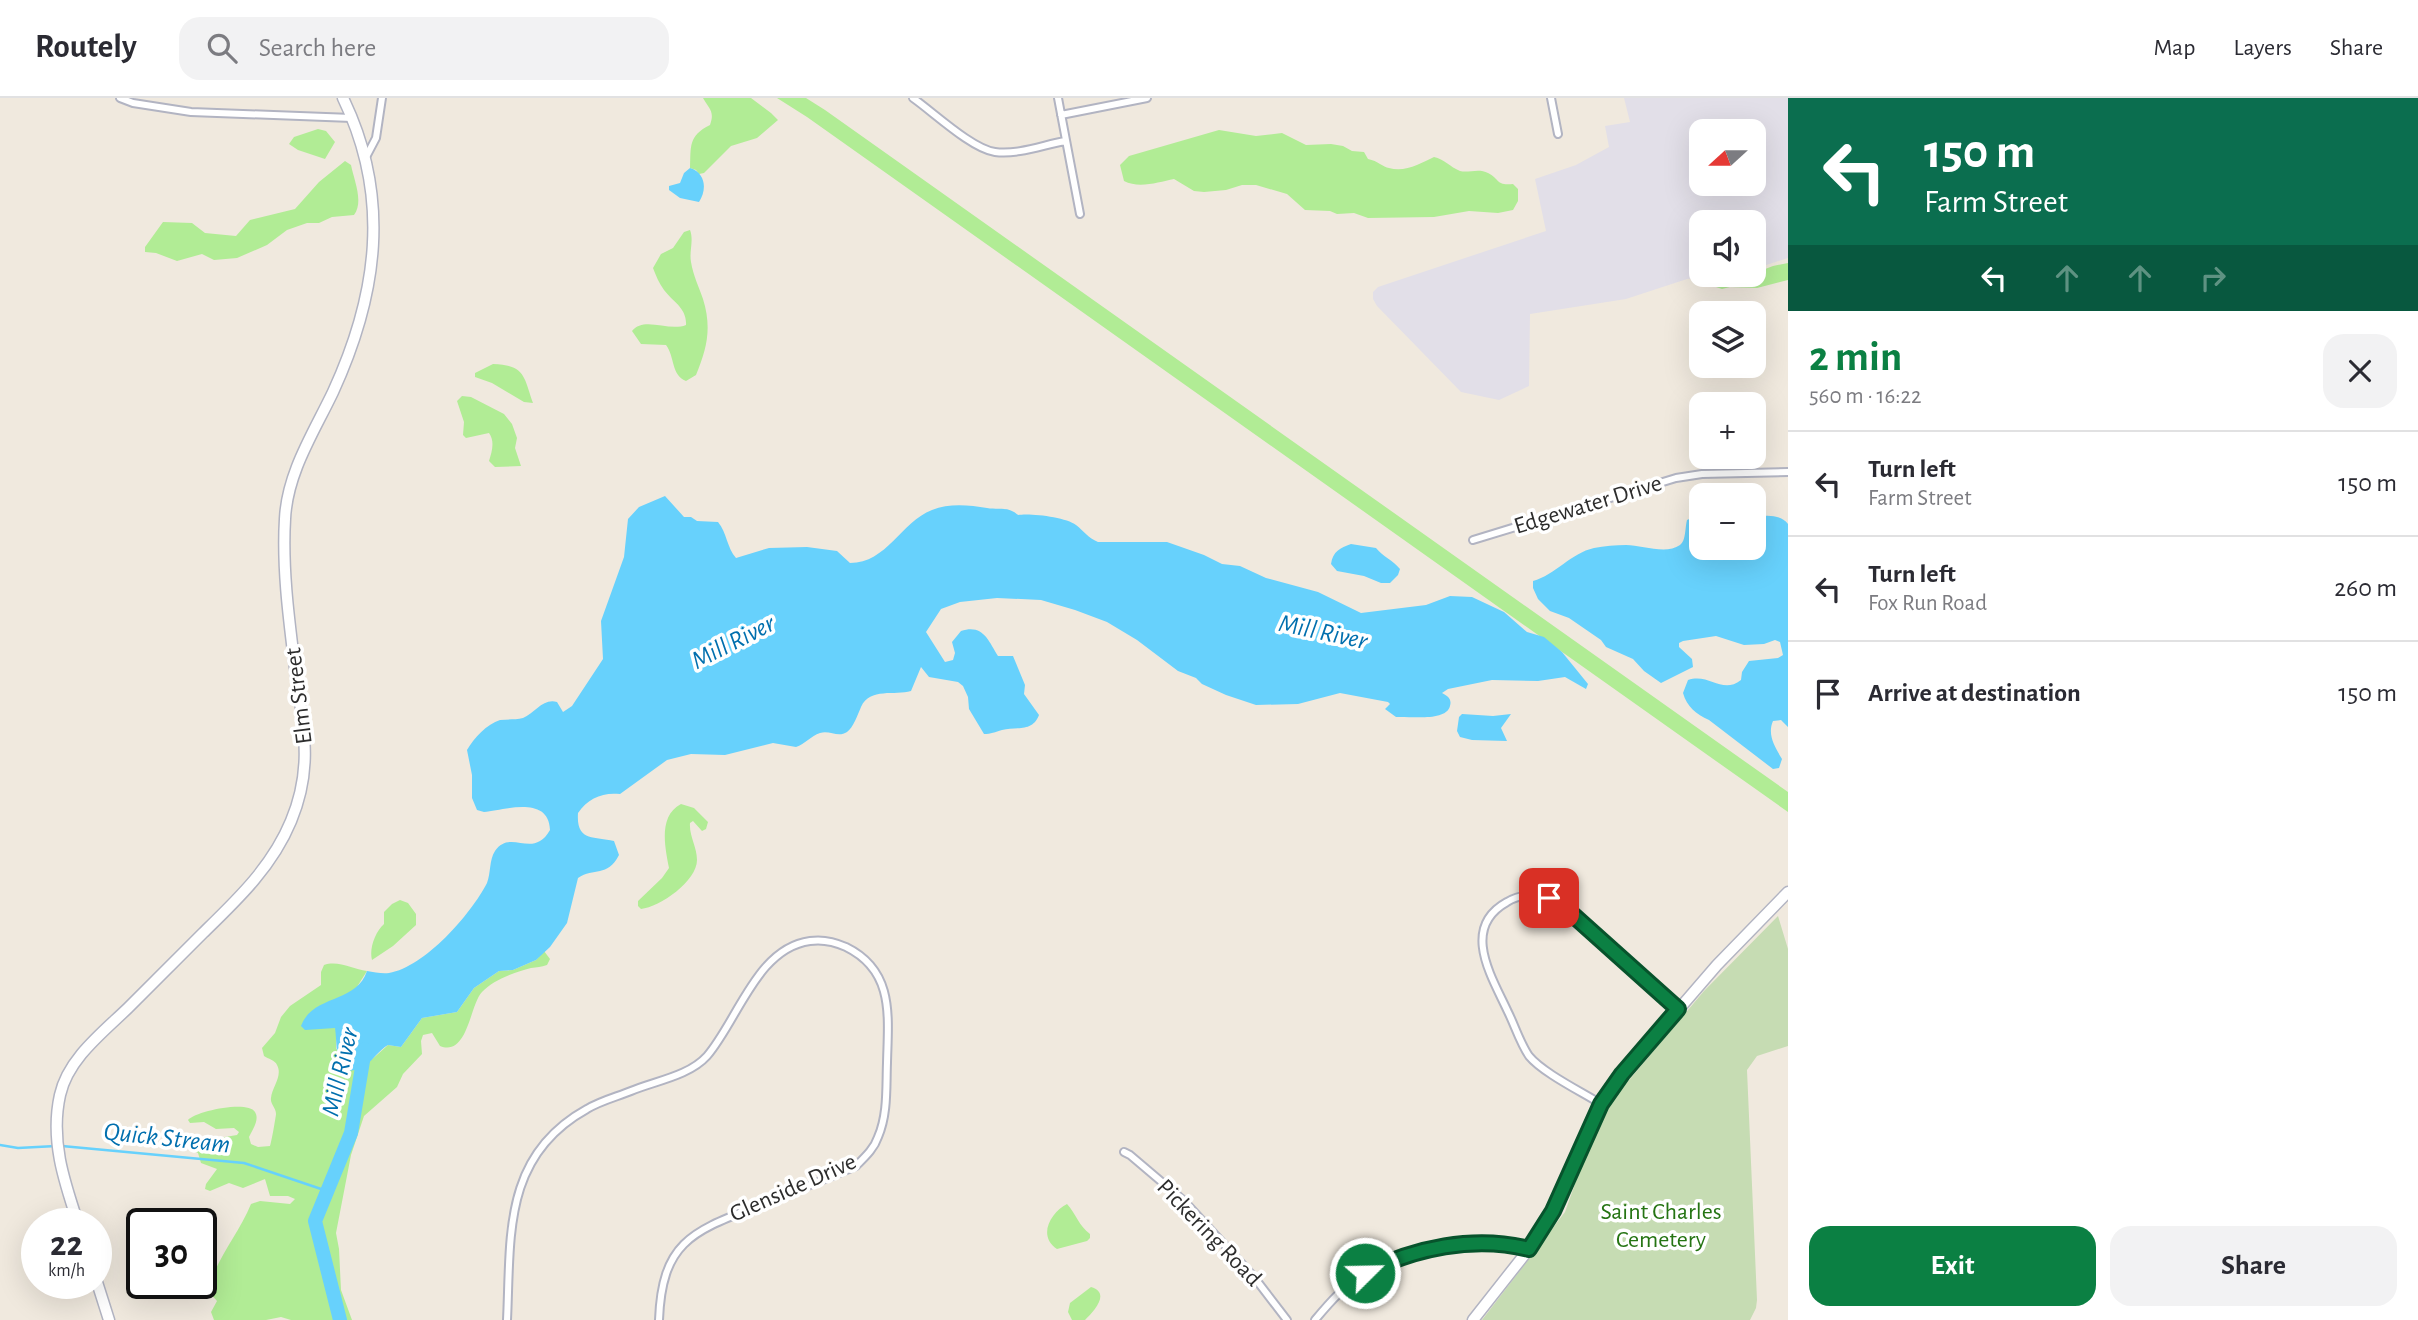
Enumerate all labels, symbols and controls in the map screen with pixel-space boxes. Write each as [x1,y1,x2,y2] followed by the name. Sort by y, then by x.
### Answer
[179,17,669,80] search box
[203,29,241,67] icon: search
[35,31,137,64] text: Routely
[259,35,376,61] text: Search here
[2153,36,2195,60] text: Map
[2233,36,2292,60] text: Layers
[2330,36,2383,60] text: Share
[1689,119,1766,196] north arrow
[1689,119,1766,560] map controls
[1809,126,1900,217] icon: left
[1924,128,2035,177] text: 150 m
[1924,186,2068,218] text: Farm Street
[1689,210,1766,287] button: sound
[1975,259,2013,297] icon: left
[2048,259,2086,297] icon: ahead
[2121,259,2159,297] icon: ahead
[2194,259,2232,297] icon: right
[1689,301,1766,378] button: layers
[2323,334,2397,408] button: close
[1809,336,1902,378] text: 2 min
[1809,385,1922,408] text: 560 m · 16:22
[1689,392,1766,469] button: +
[1868,456,1956,482] text: Turn left
[1809,465,1847,503] icon: left
[2338,470,2397,496] text: 150 m
[1511,471,1665,539] street label: Edgewater Drive
[1689,483,1766,560] button: −
[1868,487,1971,510] text: Farm Street
[1868,561,1956,587] text: Turn left
[1809,570,1847,608] icon: left
[2334,575,2397,601] text: 260 m
[1868,592,1987,615] text: Fox Run Road
[687,609,780,674] water label: Mill River
[1276,610,1371,654] water label: Mill River
[281,646,317,746] street label: Elm Street
[1809,675,1847,713] icon: arrive
[1868,680,2081,706] text: Arrive at destination
[2338,680,2397,706] text: 150 m
[1519,868,1579,928] pin
[1530,879,1568,917] icon: arrive
[317,1024,363,1119] water label: Mill River
[103,1118,231,1158] water label: Quick Stream
[726,1149,860,1227] street label: Glenside Drive
[1152,1175,1266,1291] street label: Pickering Road
[1600,1200,1722,1252] park label: Saint Charles Cemetery
[126,1208,217,1299] speed limit sign: 30
[1809,1226,2096,1306] button: Exit
[2110,1226,2397,1306] button: Share
[50,1227,83,1262] text: 22
[1328,1236,1402,1310] position arrow
[48,1262,85,1280] text: km/h

